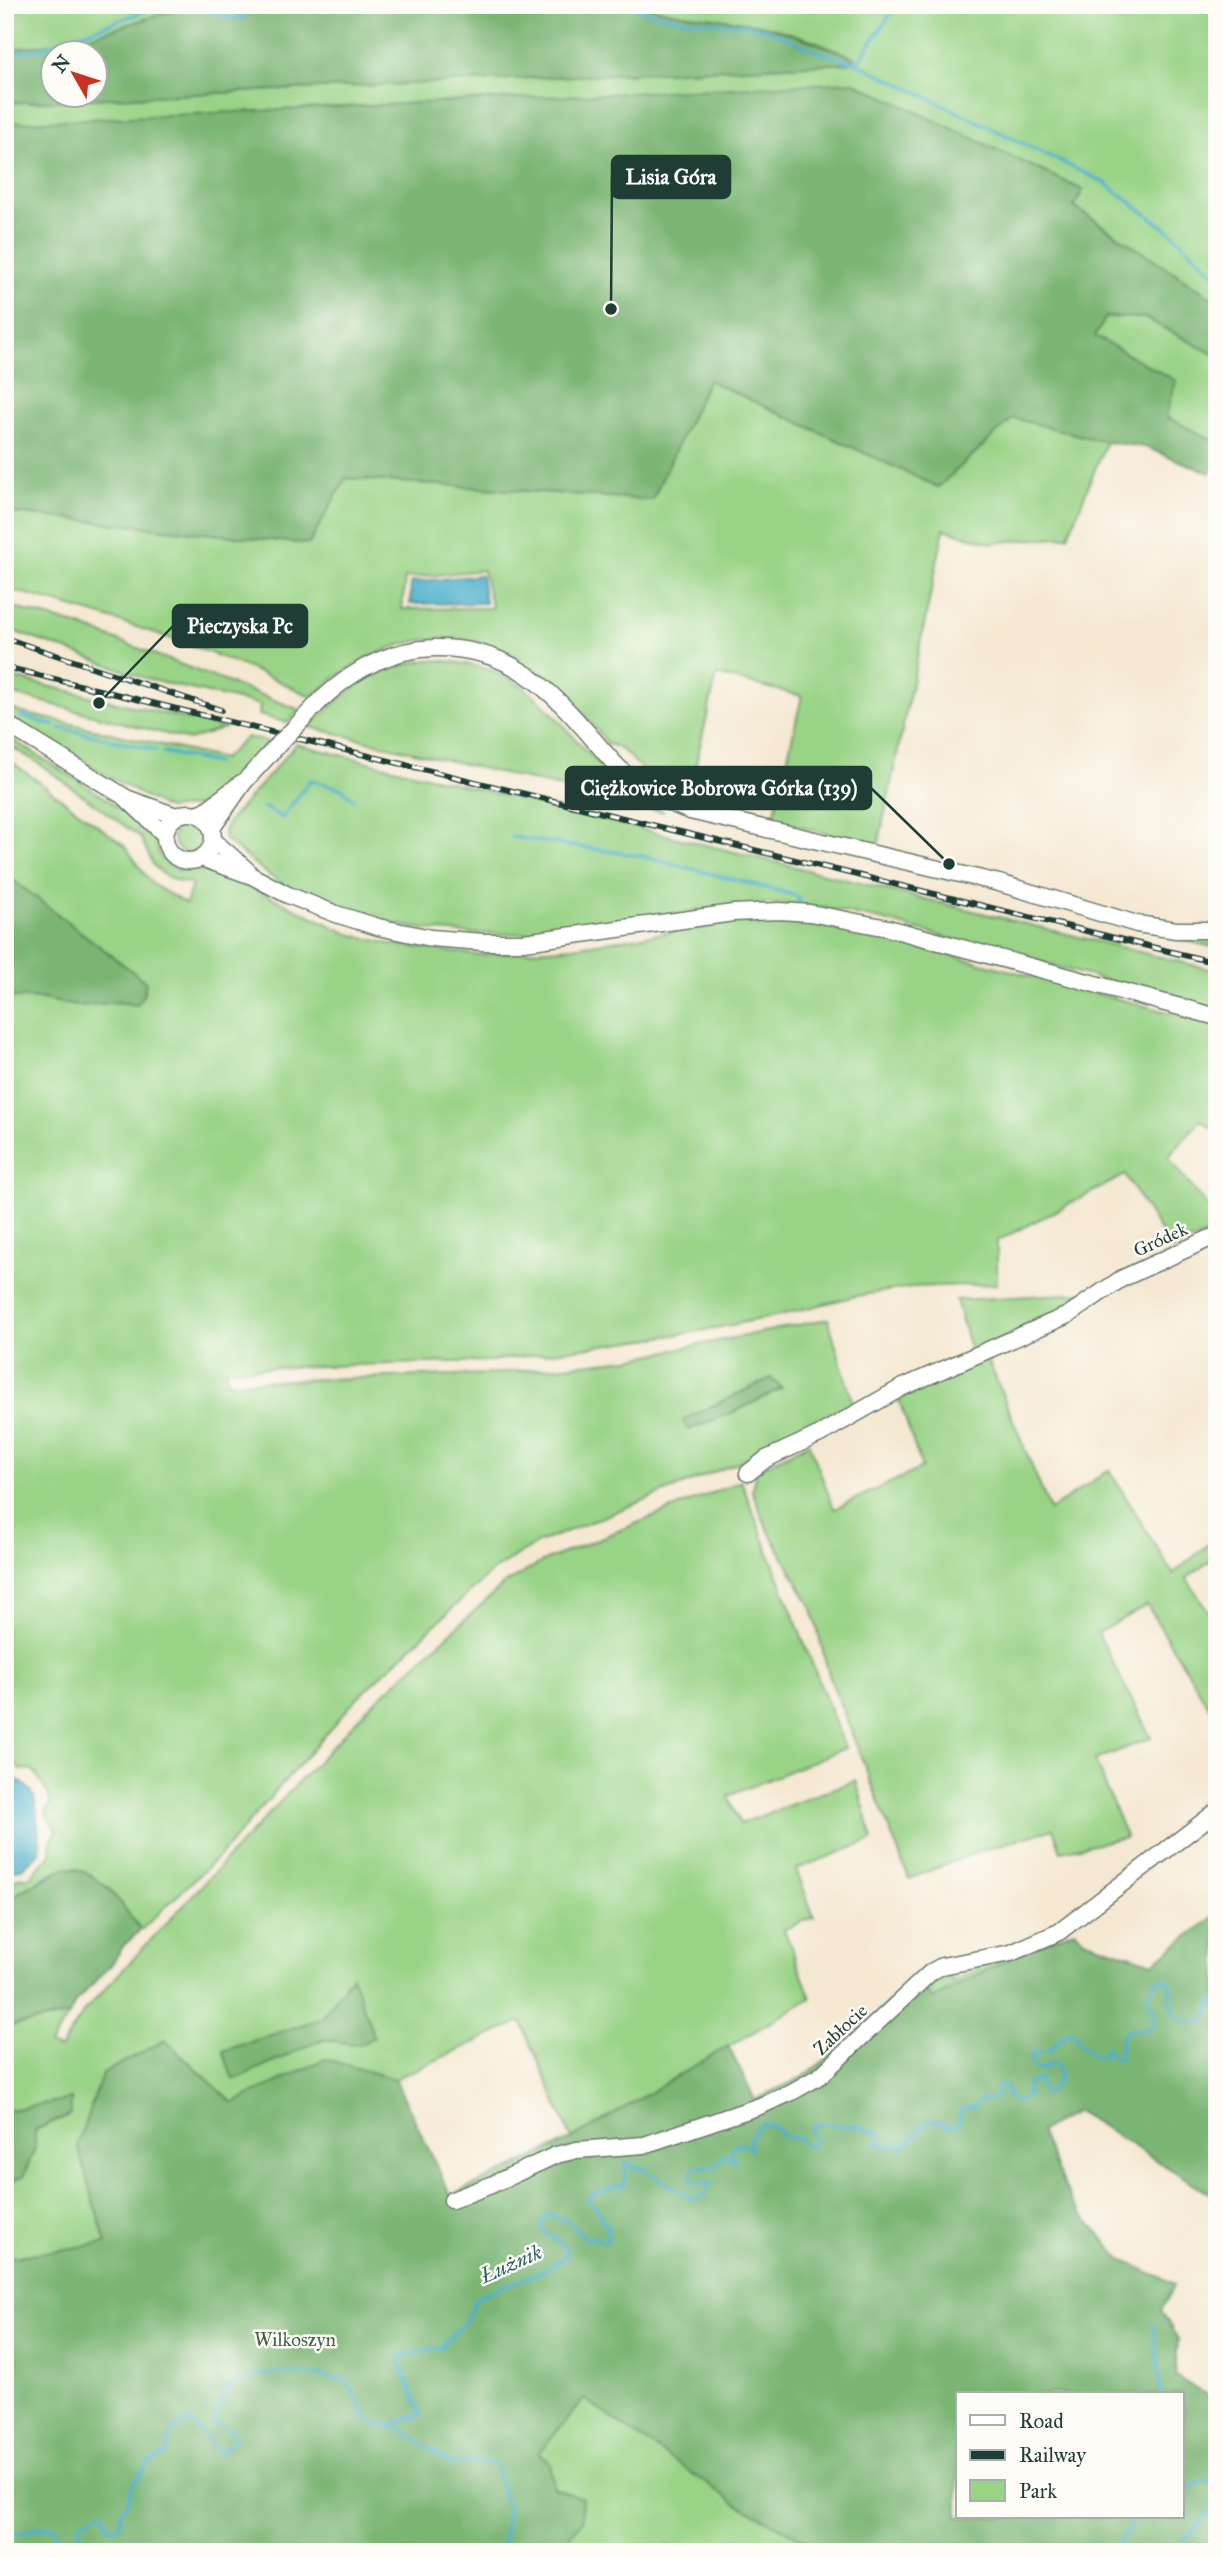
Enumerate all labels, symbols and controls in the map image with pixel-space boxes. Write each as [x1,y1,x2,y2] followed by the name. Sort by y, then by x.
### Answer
[38,38,108,108] north arrow
[47,50,75,77] text: N
[612,156,730,198] callout: Lisia Góra
[626,164,718,190] text: Lisia Góra
[173,605,307,647] callout: Pieczyska Pc
[187,613,293,639] text: Pieczyska Pc
[566,767,871,809] callout: Ciężkowice Bobrowa Górka (139)
[580,775,858,801] text: Ciężkowice Bobrowa Górka (139)
[1130,1217,1191,1262] street label: Gródek
[809,1999,872,2060] street label: Zabłocie
[475,2239,546,2289] water label: Łużnik
[254,2328,336,2351] park label: Wilkoszyn
[956,2392,1184,2518] legend
[1019,2408,1064,2434] text: Road
[1019,2442,1087,2468] text: Railway
[1019,2478,1057,2504] text: Park

